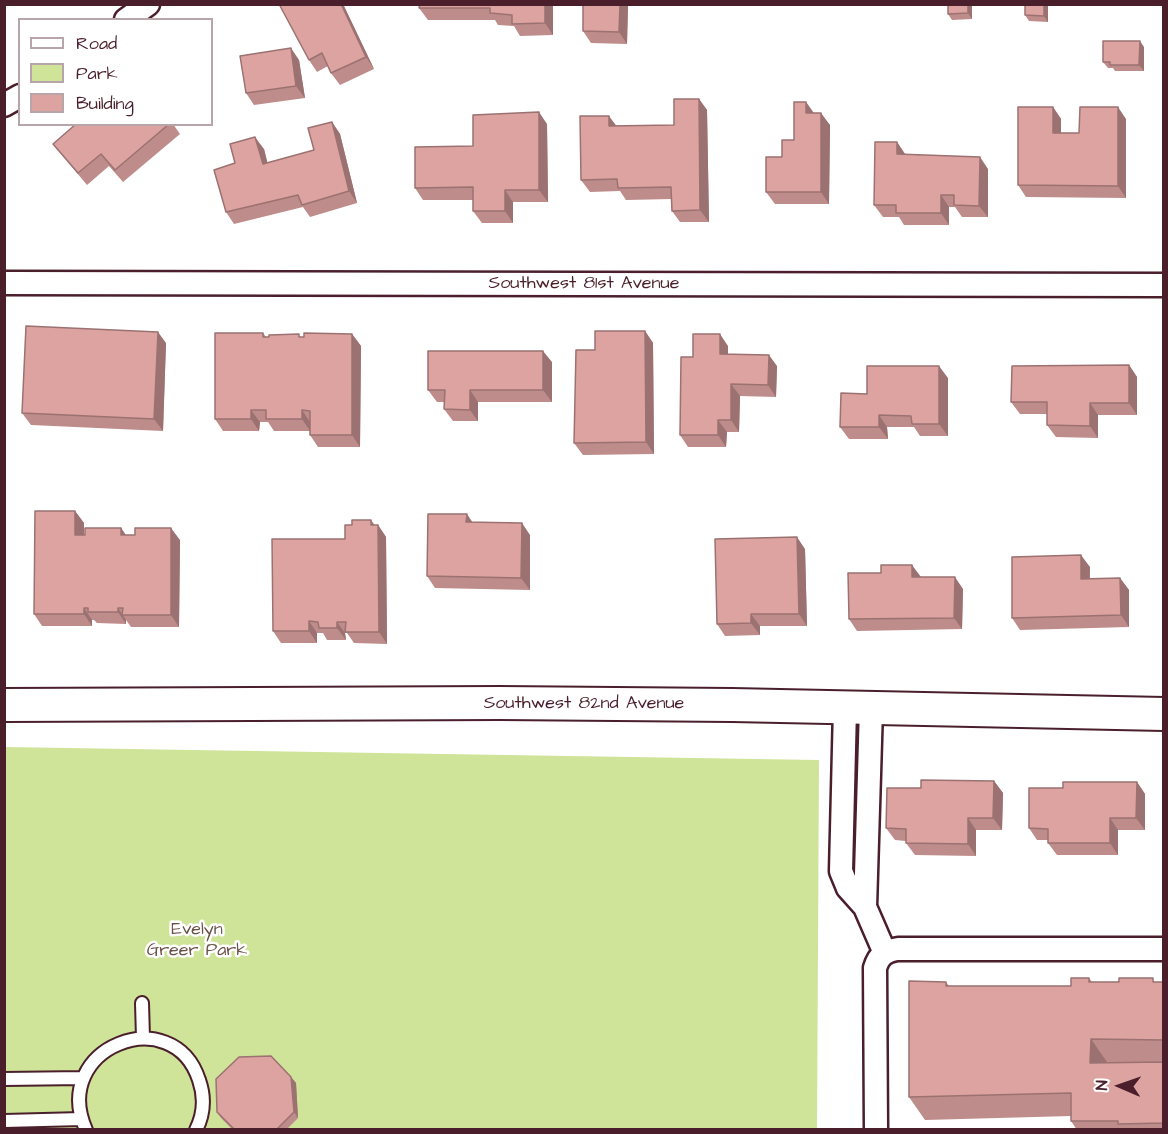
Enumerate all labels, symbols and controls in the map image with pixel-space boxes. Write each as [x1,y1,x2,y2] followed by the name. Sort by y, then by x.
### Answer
[18,18,213,126] legend
[76,31,117,56] text: Road
[76,61,118,86] text: Park
[76,91,134,116] text: Building
[489,273,679,295] street label: Southwest 81st Avenue
[484,693,684,715] street label: Southwest 82nd Avenue
[147,919,247,962] park label: Evelyn Greer Park
[1090,1056,1150,1116] north arrow
[1091,1080,1113,1091] text: N

